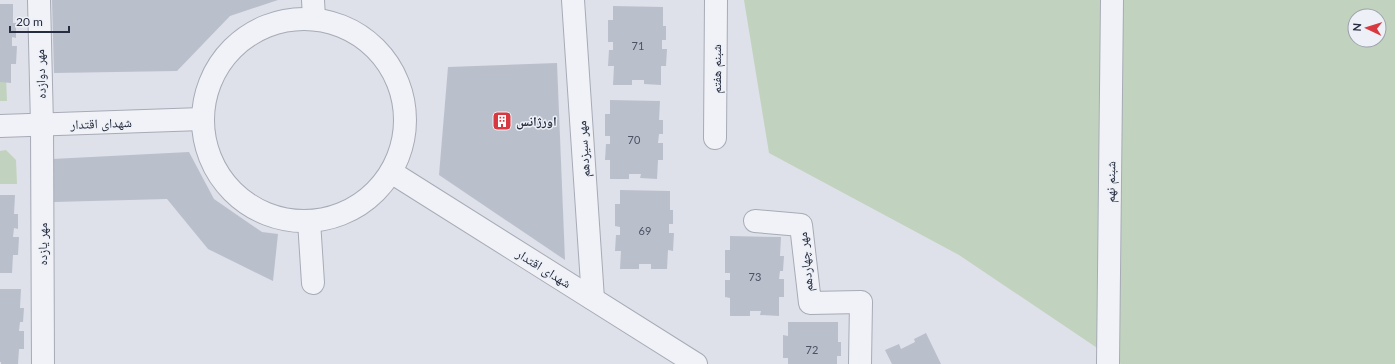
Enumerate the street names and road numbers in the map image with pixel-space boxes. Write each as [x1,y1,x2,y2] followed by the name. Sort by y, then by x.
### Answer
[708,44,725,94] street label: شبنم هفتم
[31,49,50,99] street label: مهر دوازده
[69,114,132,133] street label: شهدای اقتدار
[573,120,594,178] street label: مهر سیزدهم
[1102,161,1119,203] street label: شبنم نهم
[34,222,51,265] street label: مهر یازده
[794,231,817,293] street label: مهر چهاردهم
[512,244,574,292] street label: شهدای اقتدار

